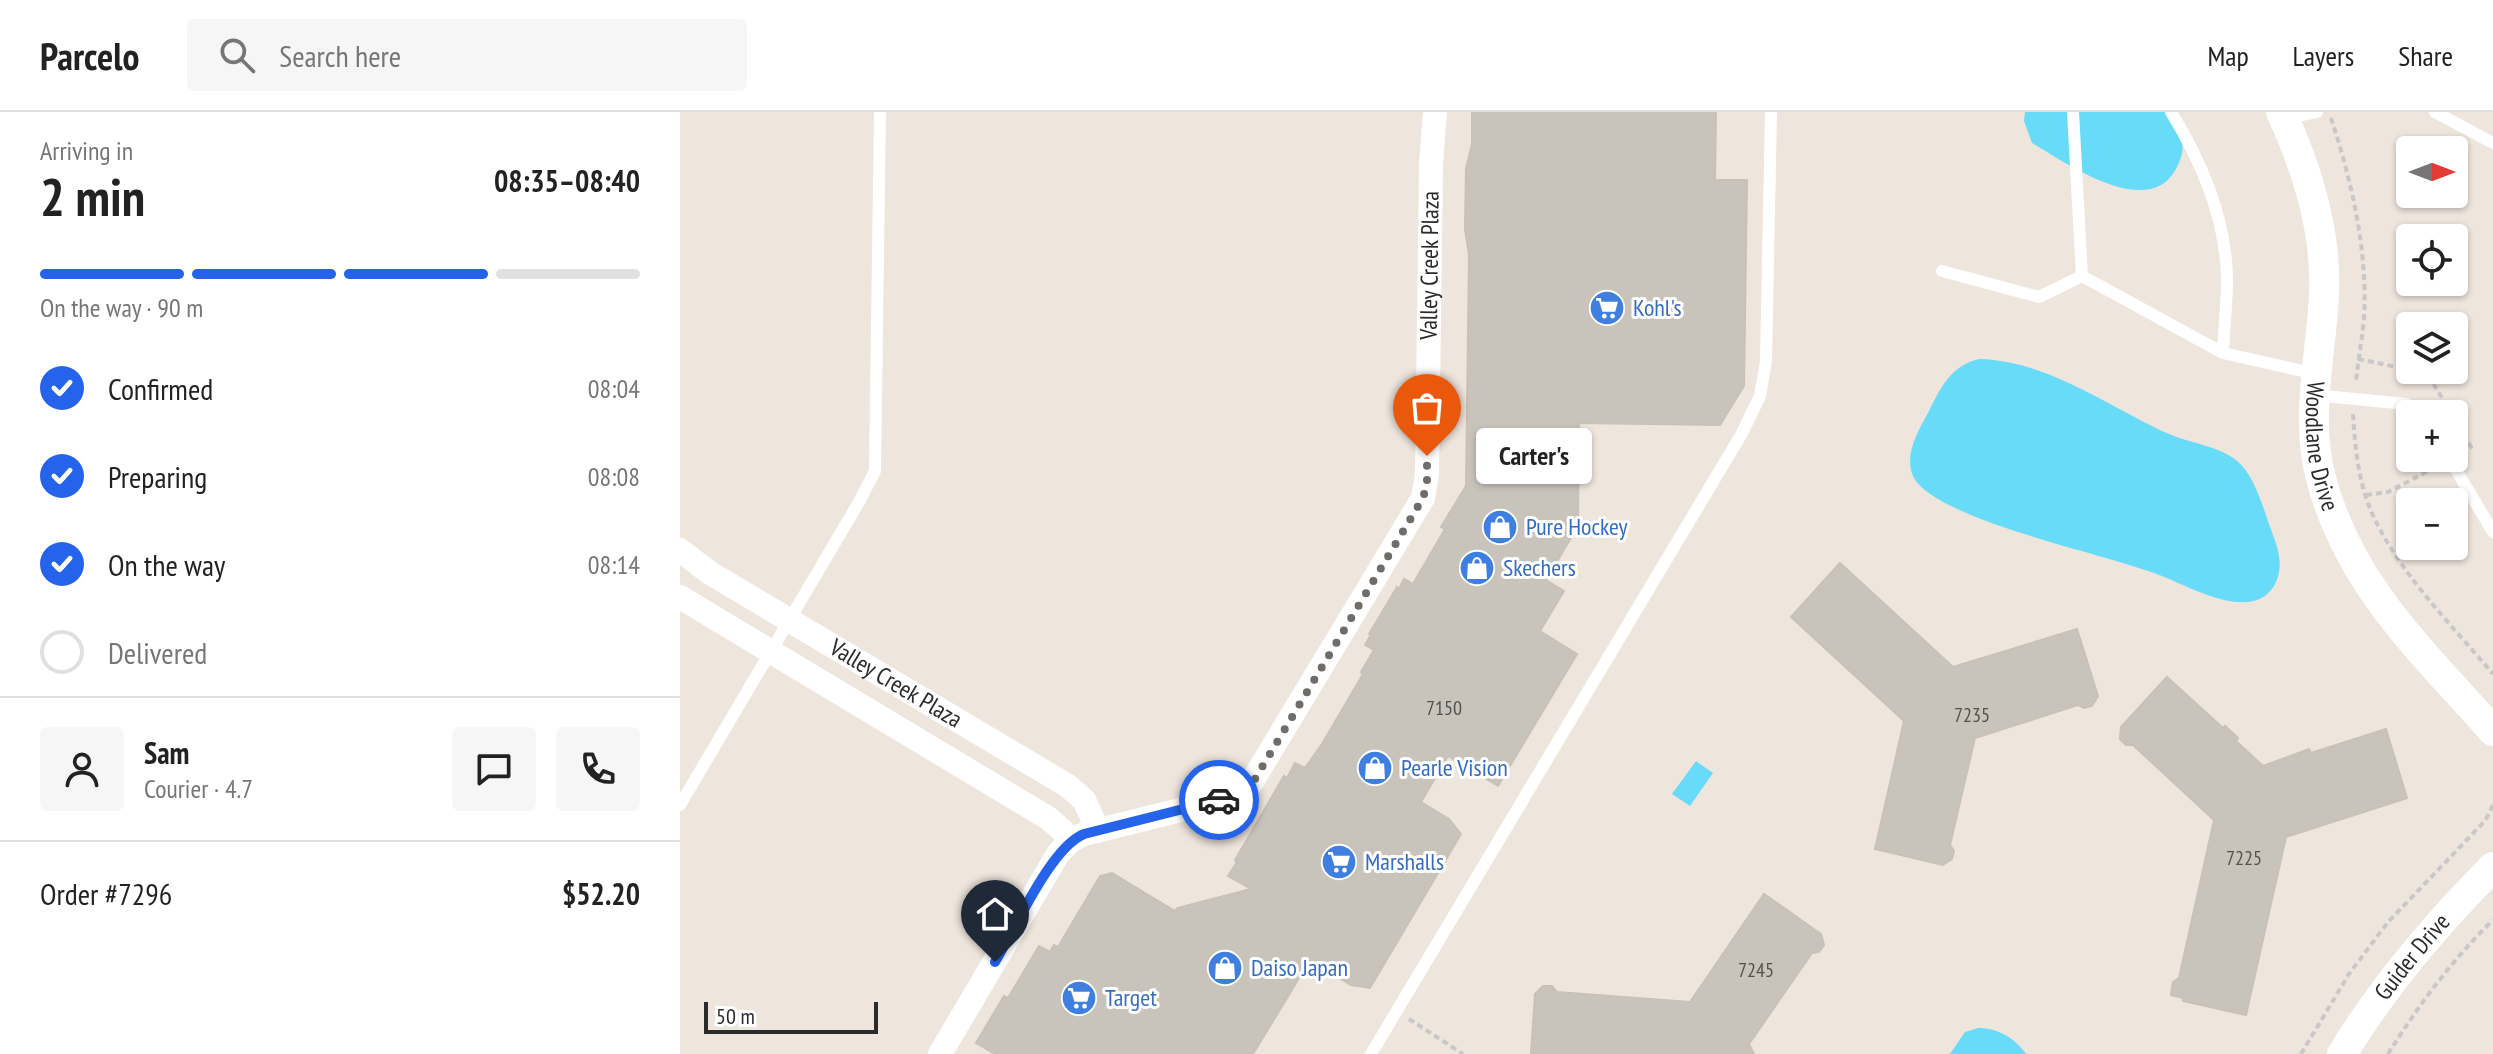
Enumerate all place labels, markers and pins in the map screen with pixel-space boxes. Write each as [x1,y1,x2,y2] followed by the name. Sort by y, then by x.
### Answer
[1588,289,1626,327] supermarket icon: Kohl's
[1633,292,1682,323] place label: Kohl's
[1393,374,1461,456] pin
[1475,428,1591,484] callout: Carter's
[1481,508,1519,546] shop icon: Pure Hockey
[1526,511,1628,542] place label: Pure Hockey
[1458,549,1496,587] shop icon: Skechers
[1503,552,1576,583] place label: Skechers
[1356,749,1394,787] shop icon: Pearle Vision
[1401,752,1508,783] place label: Pearle Vision
[1320,843,1358,881] supermarket icon: Marshalls
[1365,846,1444,877] place label: Marshalls
[961,880,1029,962] pin
[1206,949,1244,987] shop icon: Daiso Japan
[1251,952,1348,983] place label: Daiso Japan
[1060,979,1098,1017] supermarket icon: Target
[1105,982,1157,1013] place label: Target

